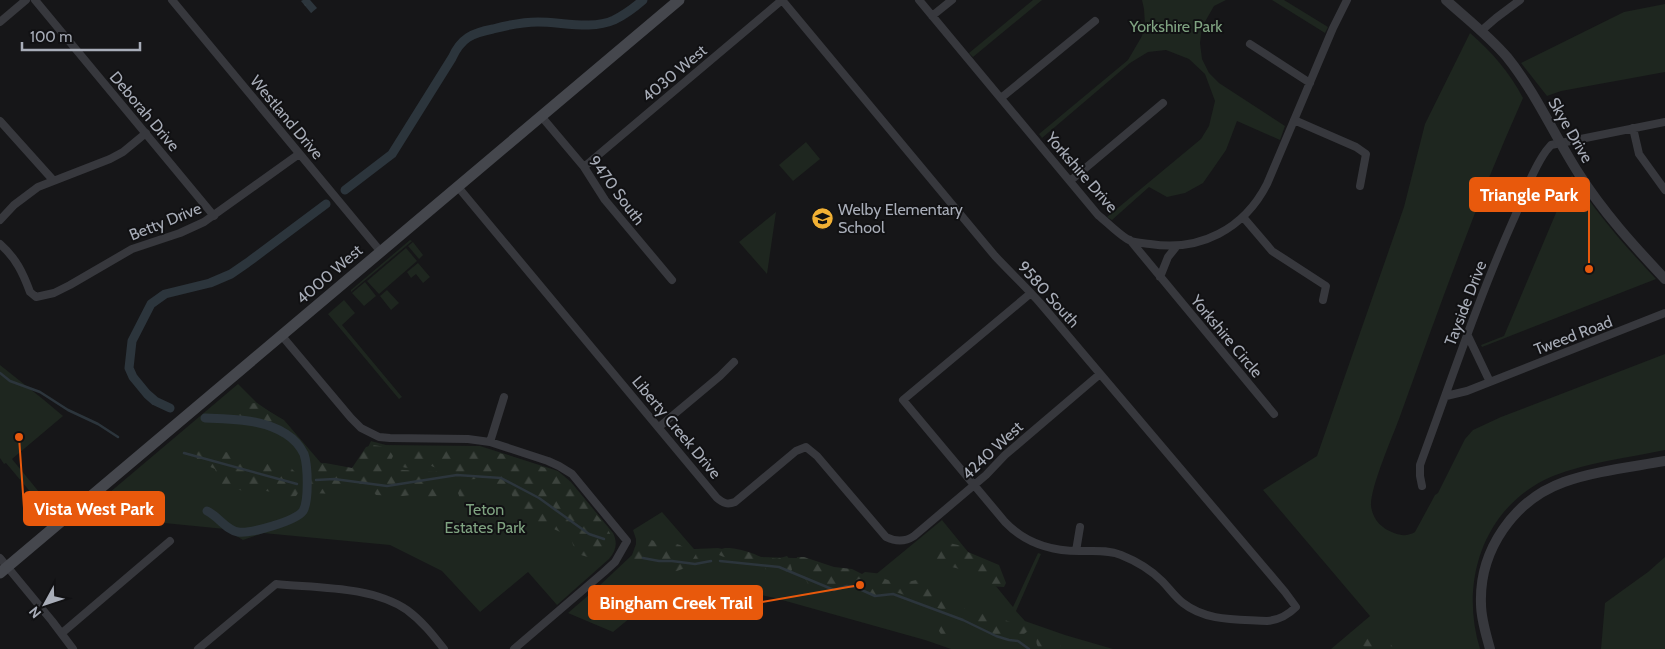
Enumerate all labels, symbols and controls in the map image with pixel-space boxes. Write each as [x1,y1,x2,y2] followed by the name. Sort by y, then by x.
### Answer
[1129,17,1223,36] park label: Yorkshire Park
[22,20,140,52] scale bar
[30,28,72,46] text: 100 m
[638,40,711,106] street label: 4030 West
[106,68,183,155] street label: Deborah Drive
[246,72,327,163] street label: Westland Drive
[1544,94,1597,166] street label: Skye Drive
[1041,128,1122,216] street label: Yorkshire Drive
[584,152,649,229] street label: 9470 South
[1470,178,1589,211] callout: Triangle Park
[1480,184,1579,206] text: Triangle Park
[126,198,204,245] street label: Betty Drive
[838,200,963,237] place label: Welby Elementary School
[810,206,834,230] school or university icon: Welby Elementary School
[293,240,367,308] street label: 4000 West
[1014,257,1083,331] street label: 9580 South
[1441,258,1490,348] street label: Tayside Drive
[1186,290,1267,381] street label: Yorkshire Circle
[1531,312,1615,359] street label: Tweed Road
[628,372,725,483] street label: Liberty Creek Drive
[958,417,1027,483] street label: 4240 West
[24,492,164,525] callout: Vista West Park
[34,498,154,520] text: Vista West Park
[445,500,526,537] park label: Teton Estates Park
[20,579,70,629] north arrow
[589,586,762,619] callout: Bingham Creek Trail
[599,592,753,614] text: Bingham Creek Trail
[25,603,45,622] text: N

